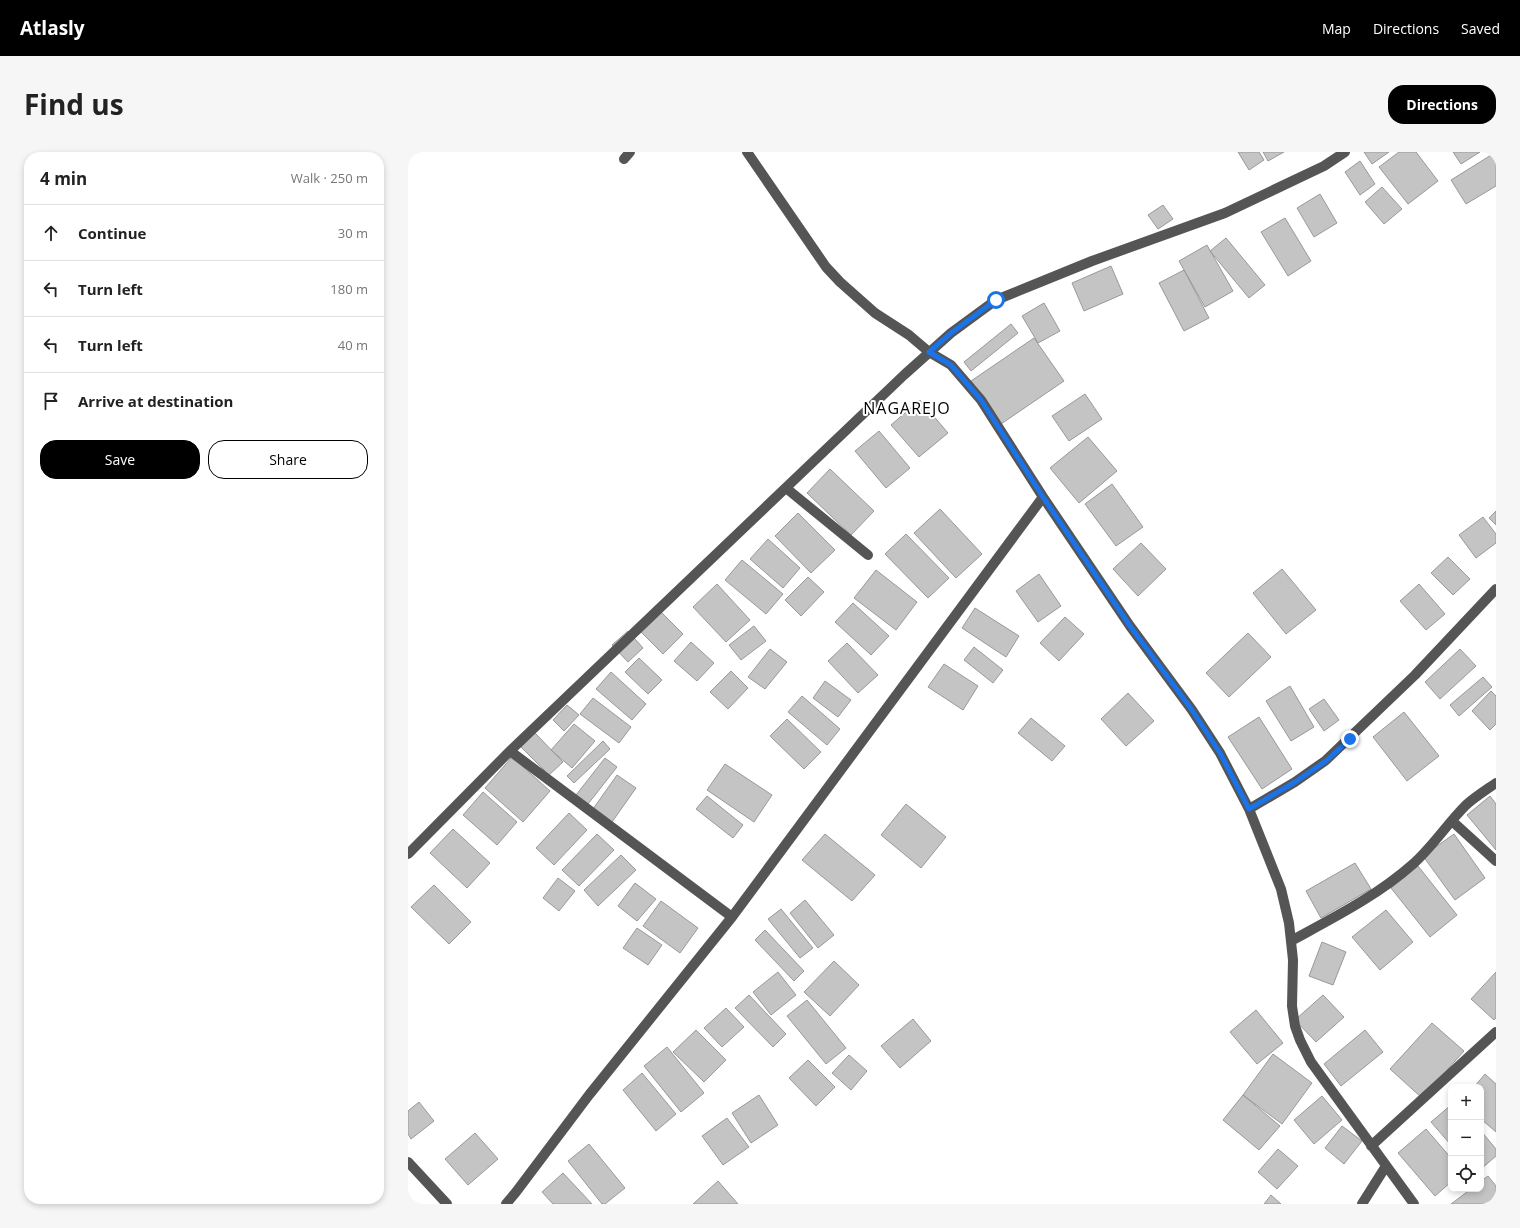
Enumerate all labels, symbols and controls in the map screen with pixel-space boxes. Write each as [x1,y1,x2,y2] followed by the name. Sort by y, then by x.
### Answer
[20,15,85,41] text: Atlasly
[1322,19,1351,38] text: Map
[1373,19,1439,38] text: Directions
[1461,19,1500,38] text: Saved
[24,85,124,123] text: Find us
[1388,85,1496,124] button: Directions
[40,167,87,190] text: 4 min
[291,169,368,187] text: Walk · 250 m
[40,222,62,244] icon: ahead
[78,223,146,243] text: Continue
[338,224,368,242] text: 30 m
[40,278,62,300] icon: left
[78,279,143,299] text: Turn left
[330,280,368,298] text: 180 m
[987,291,1005,309] route start
[40,334,62,356] icon: left
[78,335,143,355] text: Turn left
[338,336,368,354] text: 40 m
[40,390,62,412] icon: arrive
[78,391,233,411] text: Arrive at destination
[863,397,951,419] district label: NAGAREJO
[40,440,200,479] button: Save
[208,440,368,479] button: Share
[1341,730,1359,748] route end
[1448,1084,1484,1192] map controls
[1448,1084,1484,1120] button: +
[1448,1120,1484,1156] button: −
[1448,1156,1484,1192] button: locate

